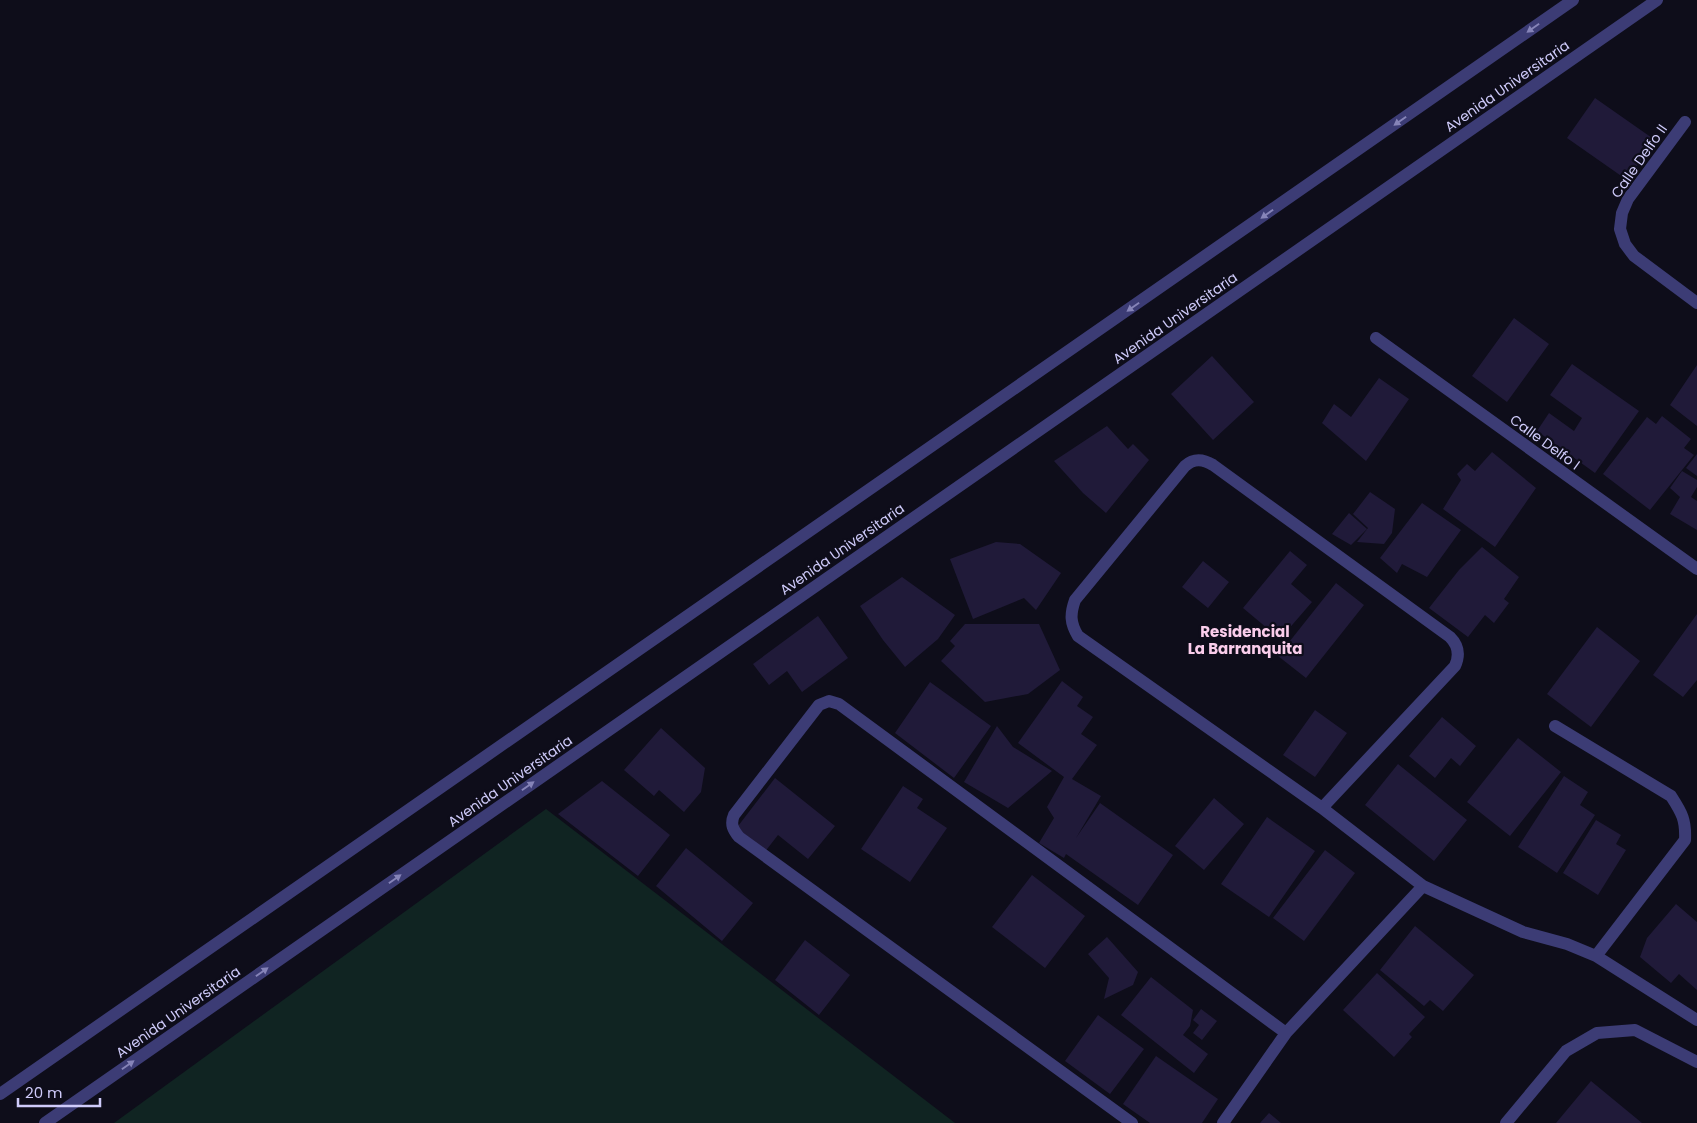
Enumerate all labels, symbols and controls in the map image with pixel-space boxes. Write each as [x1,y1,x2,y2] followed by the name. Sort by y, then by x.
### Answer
[1527,23,1540,33] one-way arrow
[1441,35,1573,137] street label: Avenida Universitaria
[1393,116,1407,126] one-way arrow
[1606,120,1672,202] street label: Calle Delfo II
[1260,209,1274,219] one-way arrow
[1109,267,1241,369] street label: Avenida Universitaria
[1127,302,1140,312] one-way arrow
[1506,410,1584,474] street label: Calle Delfo I
[776,498,908,600] street label: Avenida Universitaria
[1188,621,1302,659] district label: Residencial La Barranquita
[444,730,576,832] street label: Avenida Universitaria
[522,781,535,791] one-way arrow
[388,874,402,884] one-way arrow
[112,961,244,1063] street label: Avenida Universitaria
[255,967,269,977] one-way arrow
[122,1060,135,1070] one-way arrow
[18,1076,100,1108] scale bar
[25,1082,63,1103] text: 20 m

